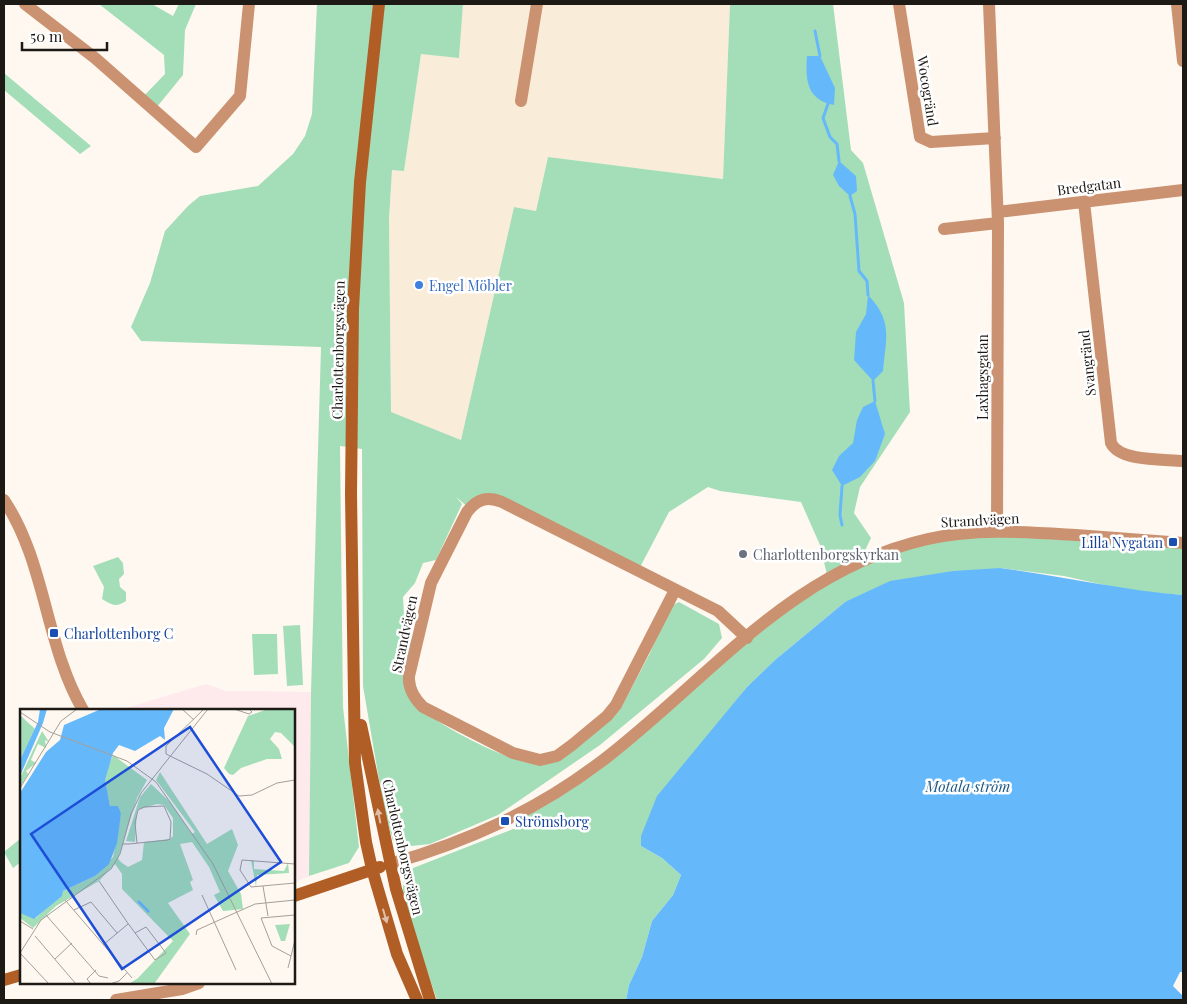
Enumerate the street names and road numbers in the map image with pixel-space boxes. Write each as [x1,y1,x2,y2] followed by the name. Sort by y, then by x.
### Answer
[913,53,943,128] street label: Wocogränd
[1056,173,1123,199] street label: Bredgatan
[327,280,349,420] street label: Charlottenborgsvägen
[1074,329,1100,397] street label: Svangränd
[973,333,992,420] street label: Laxhagsgatan
[940,508,1020,532] street label: Strandvägen
[387,593,422,674] street label: Strandvägen
[378,777,428,917] street label: Charlottenborgsvägen

